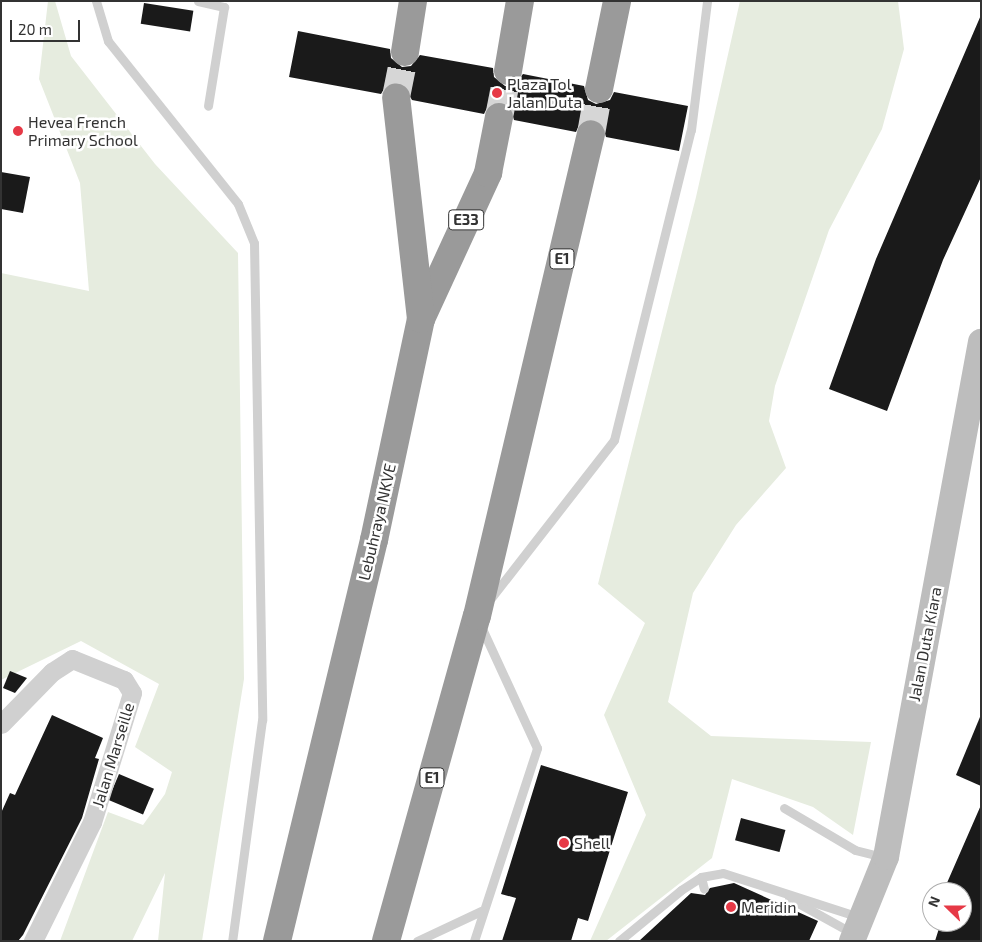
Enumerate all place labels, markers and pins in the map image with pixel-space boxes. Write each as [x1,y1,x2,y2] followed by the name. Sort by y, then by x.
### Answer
[507,74,582,112] place label: Plaza Tol Jalan Duta
[491,87,503,99] marker: Plaza Tol Jalan Duta
[28,112,138,150] place label: Hevea French Primary School
[12,125,24,137] marker: Hevea French Primary School
[574,833,610,853] place label: Shell
[558,837,570,849] marker: Shell
[741,897,796,917] place label: Meridin
[725,901,737,913] marker: Meridin

